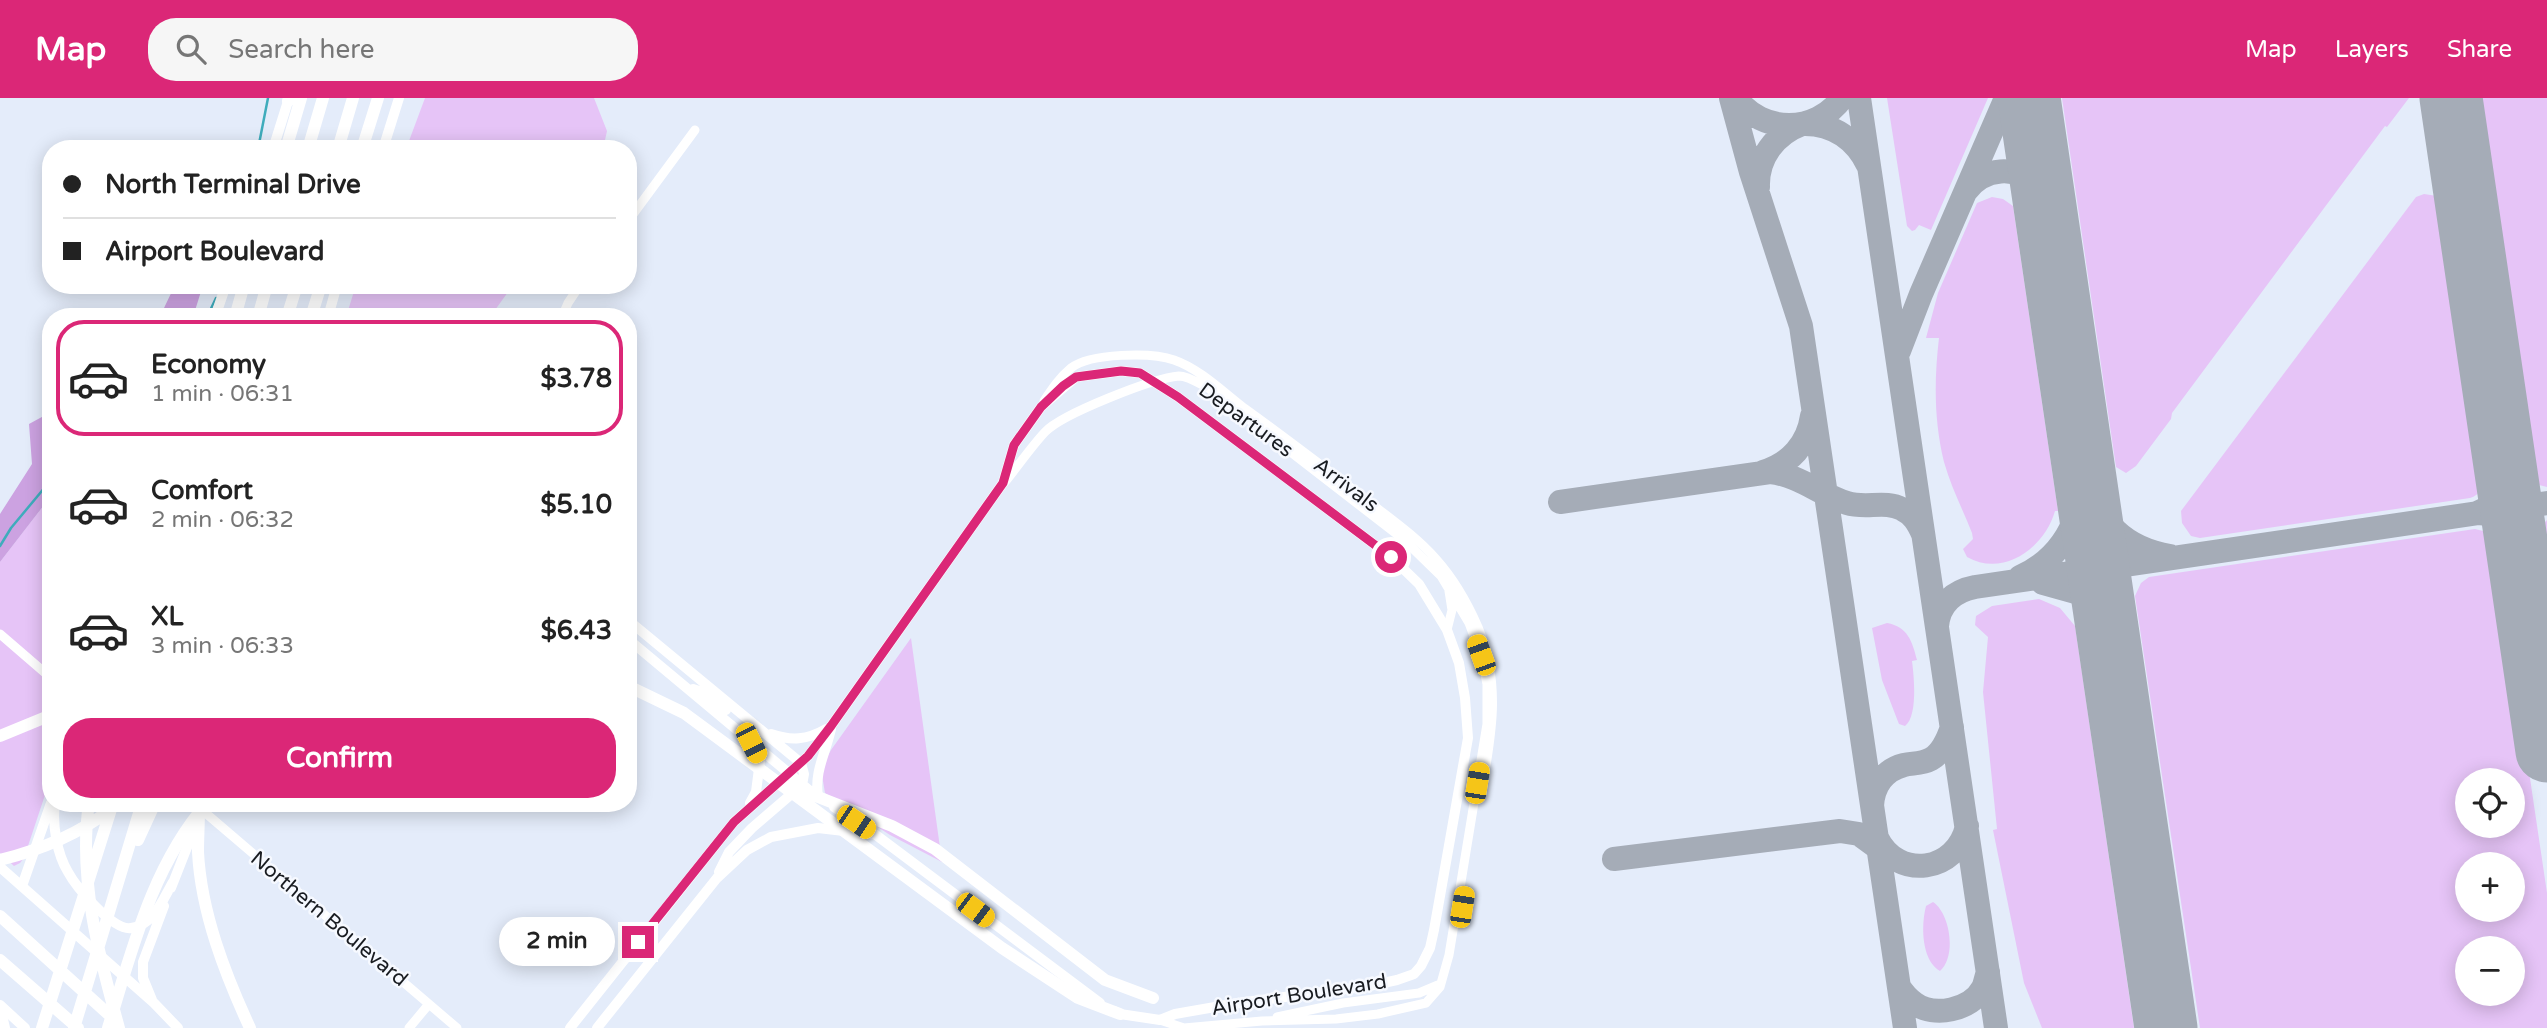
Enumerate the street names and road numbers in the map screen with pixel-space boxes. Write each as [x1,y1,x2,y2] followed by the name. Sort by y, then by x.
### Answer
[1194,377,1298,463] street label: Departures
[1309,452,1383,518] street label: Arrivals
[245,846,413,992] street label: Northern Boulevard
[1210,969,1388,1021] street label: Airport Boulevard

